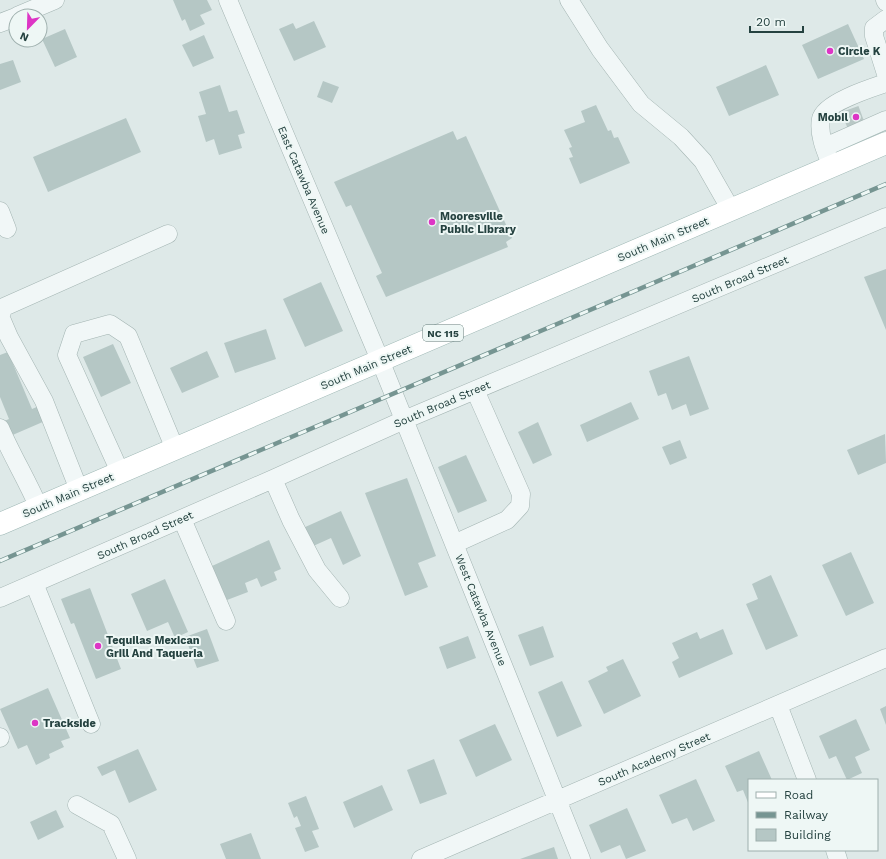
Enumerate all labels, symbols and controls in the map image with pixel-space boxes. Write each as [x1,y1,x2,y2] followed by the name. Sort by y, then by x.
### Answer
[8,8,48,48] north arrow
[750,8,803,34] scale bar
[756,15,786,29] text: 20 m
[18,29,31,44] text: N
[838,45,881,58] place label: Circle K
[825,46,835,56] marker: Circle K
[818,111,848,124] place label: Mobil
[851,112,861,122] marker: Mobil
[275,124,332,236] street label: East Catawba Avenue
[440,210,517,236] place label: Mooresville Public Library
[616,214,711,265] street label: South Main Street
[427,217,437,227] marker: Mooresville Public Library
[690,253,791,306] street label: South Broad Street
[423,325,463,341] road number: NC 115
[319,342,414,393] street label: South Main Street
[392,378,493,431] street label: South Broad Street
[21,470,116,521] street label: South Main Street
[95,508,196,562] street label: South Broad Street
[452,552,509,668] street label: West Catawba Avenue
[106,634,203,660] place label: Tequilas Mexican Grill And Taqueria
[93,641,103,651] marker: Tequilas Mexican Grill And Taqueria
[43,717,96,730] place label: Trackside
[30,718,40,728] marker: Trackside
[596,730,713,789] street label: South Academy Street
[748,779,878,851] legend
[784,788,813,802] text: Road
[784,808,829,822] text: Railway
[784,828,831,842] text: Building

